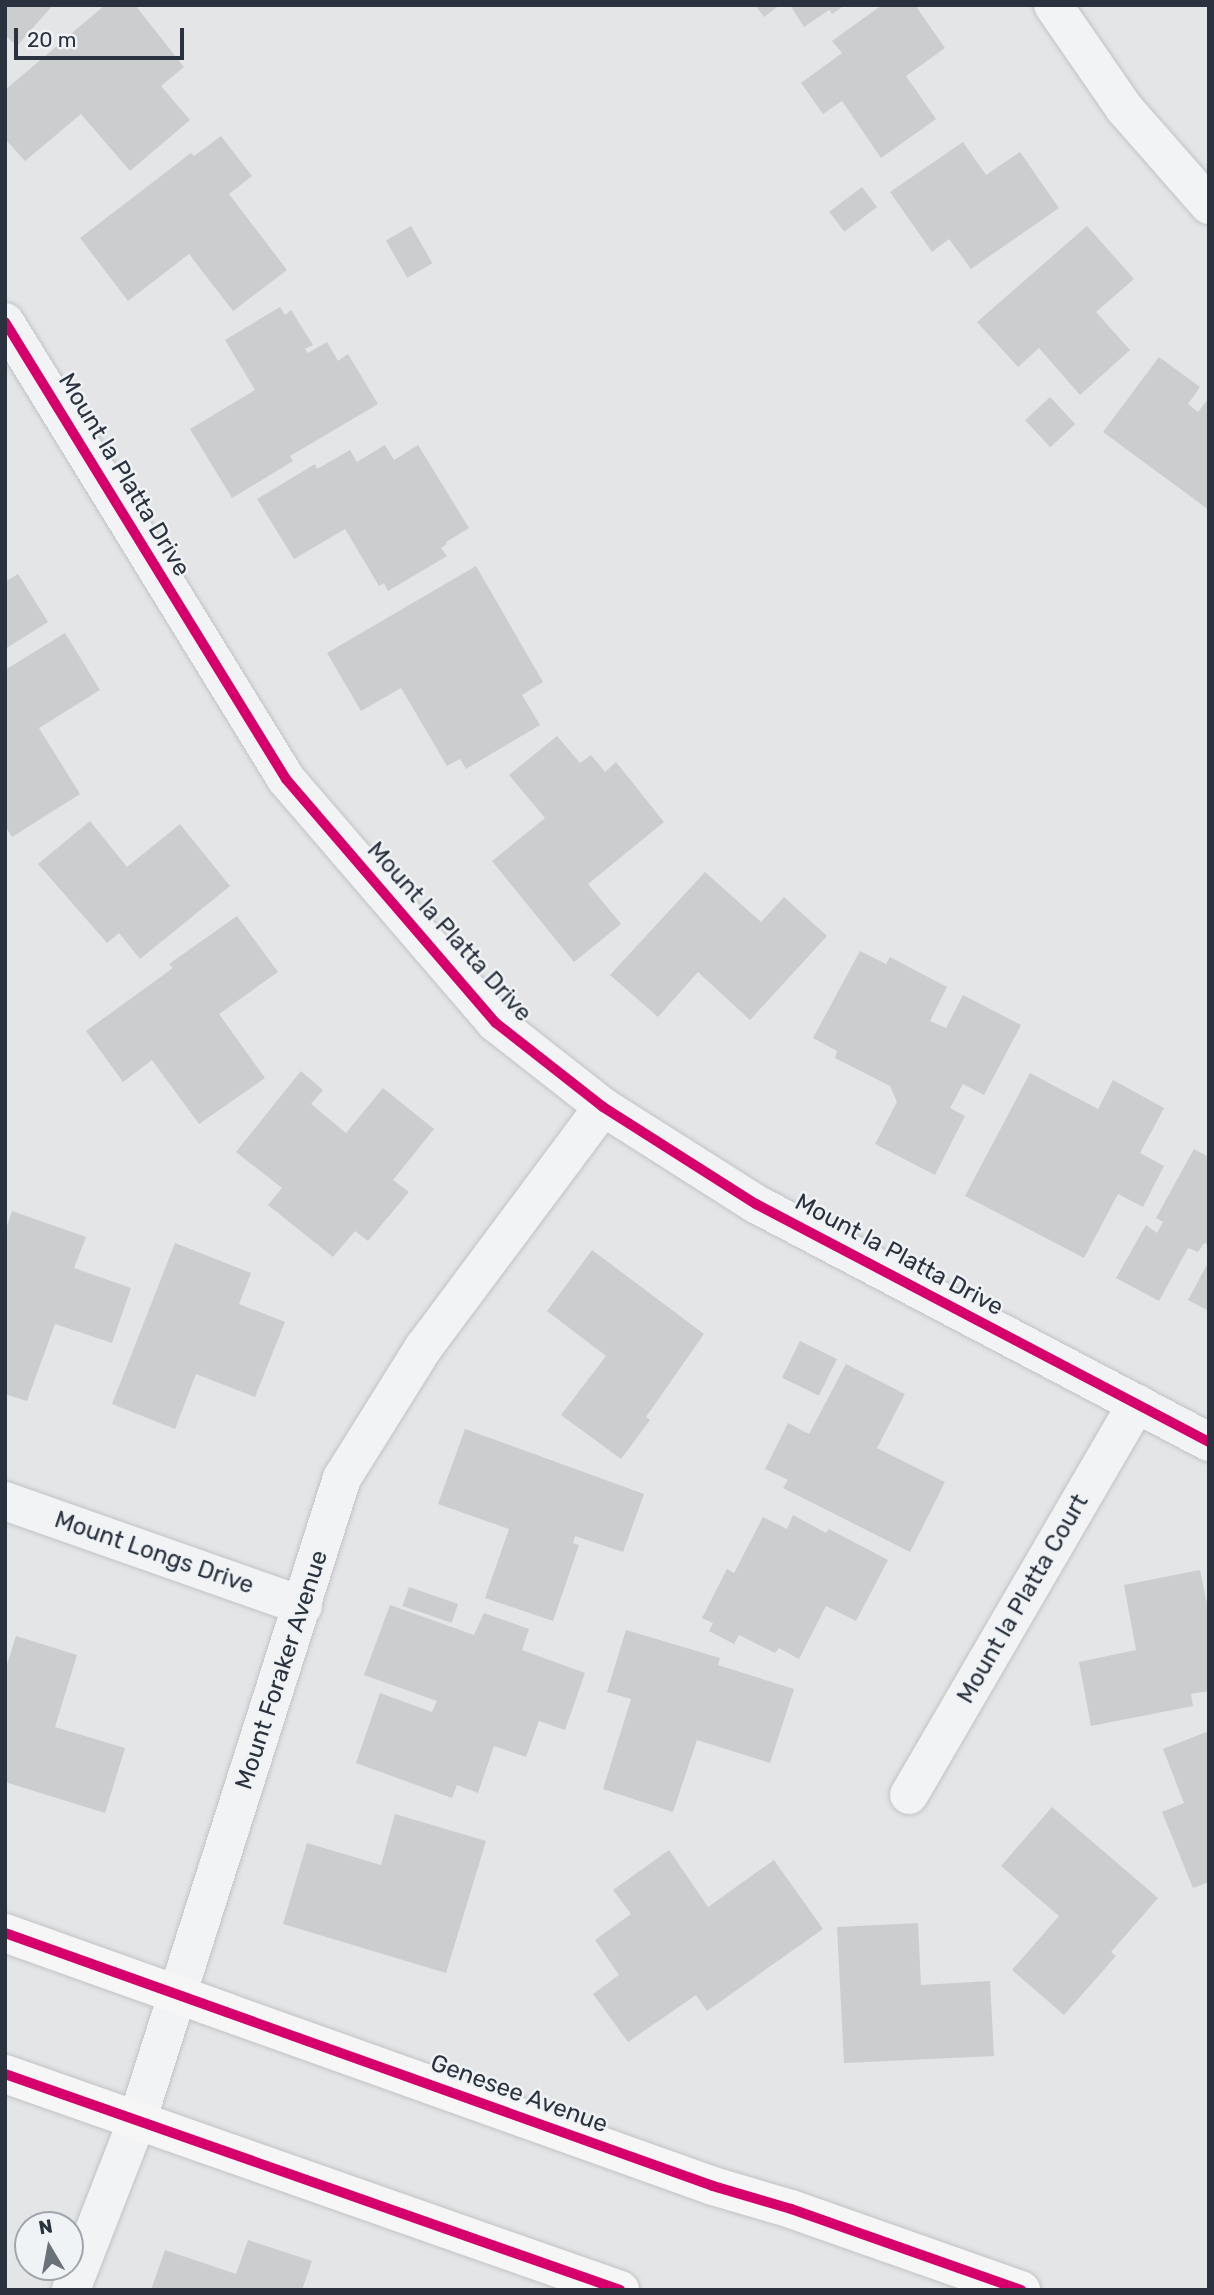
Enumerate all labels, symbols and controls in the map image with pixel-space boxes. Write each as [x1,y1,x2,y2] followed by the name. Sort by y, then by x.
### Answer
[18,14,187,58] scale bar
[27,27,76,52] text: 20 m
[52,368,196,582] street label: Mount la Platta Drive
[361,836,537,1028] street label: Mount la Platta Drive
[790,1188,1008,1322] street label: Mount la Platta Drive
[951,1489,1095,1709] street label: Mount la Platta Court
[51,1505,257,1601] street label: Mount Longs Drive
[230,1546,334,1794] street label: Mount Foraker Avenue
[426,2049,612,2139] street label: Genesee Avenue
[14,2211,84,2281] north arrow
[37,2214,54,2239] text: N

